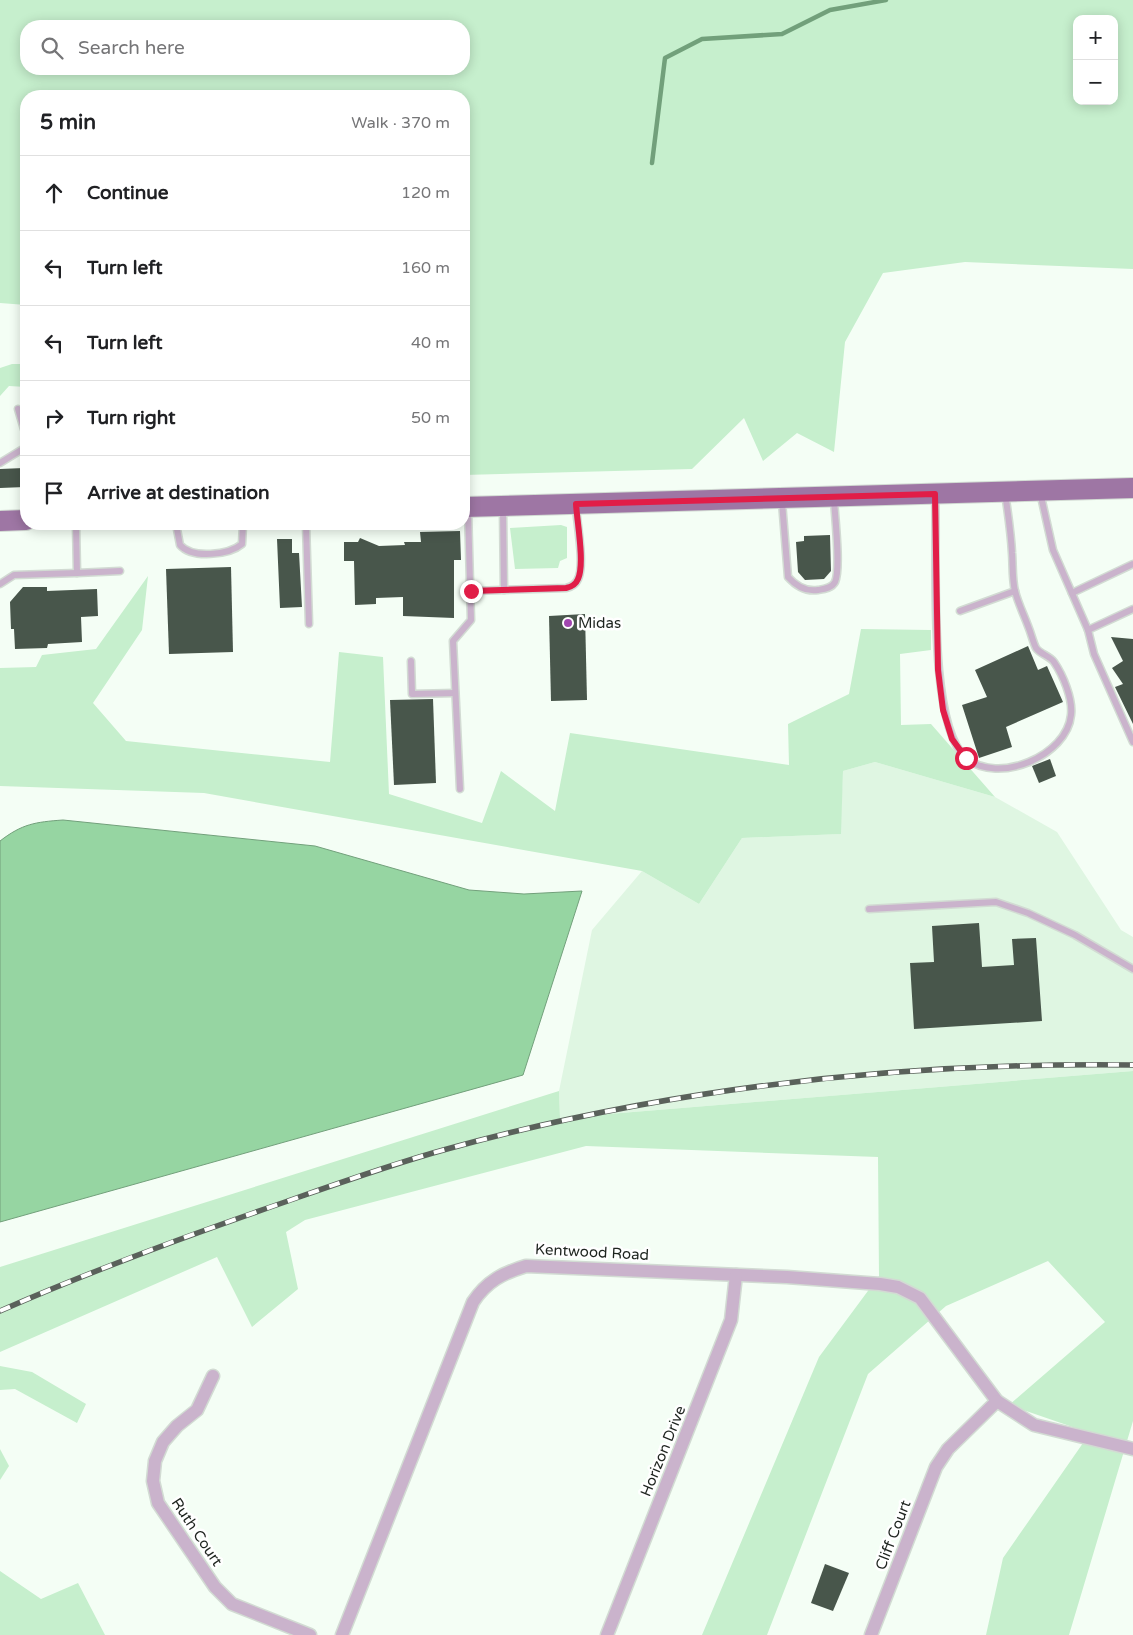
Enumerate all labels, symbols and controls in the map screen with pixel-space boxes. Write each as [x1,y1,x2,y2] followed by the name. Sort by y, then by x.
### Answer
[1073,15,1118,105] map controls
[1073,15,1118,60] button: +
[20,20,470,75] search box
[38,34,66,62] icon: search
[78,37,185,59] text: Search here
[1073,60,1118,105] button: −
[40,110,96,135] text: 5 min
[351,113,450,133] text: Walk · 370 m
[40,179,68,207] icon: ahead
[87,182,169,204] text: Continue
[401,183,450,203] text: 120 m
[40,254,68,282] icon: left
[87,257,163,279] text: Turn left
[401,258,450,278] text: 160 m
[40,329,68,357] icon: left
[87,332,163,354] text: Turn left
[411,333,450,353] text: 40 m
[40,404,68,432] icon: right
[87,407,175,429] text: Turn right
[411,408,450,428] text: 50 m
[40,479,68,507] icon: arrive
[87,482,270,504] text: Arrive at destination
[460,580,483,603] route end
[578,614,621,632] place label: Midas
[562,617,574,629] marker: Midas
[955,747,978,770] route start
[534,1240,650,1264] street label: Kentwood Road
[637,1403,689,1499] street label: Horizon Drive
[168,1494,227,1570] street label: Ruth Court
[871,1497,915,1572] street label: Cliff Court

